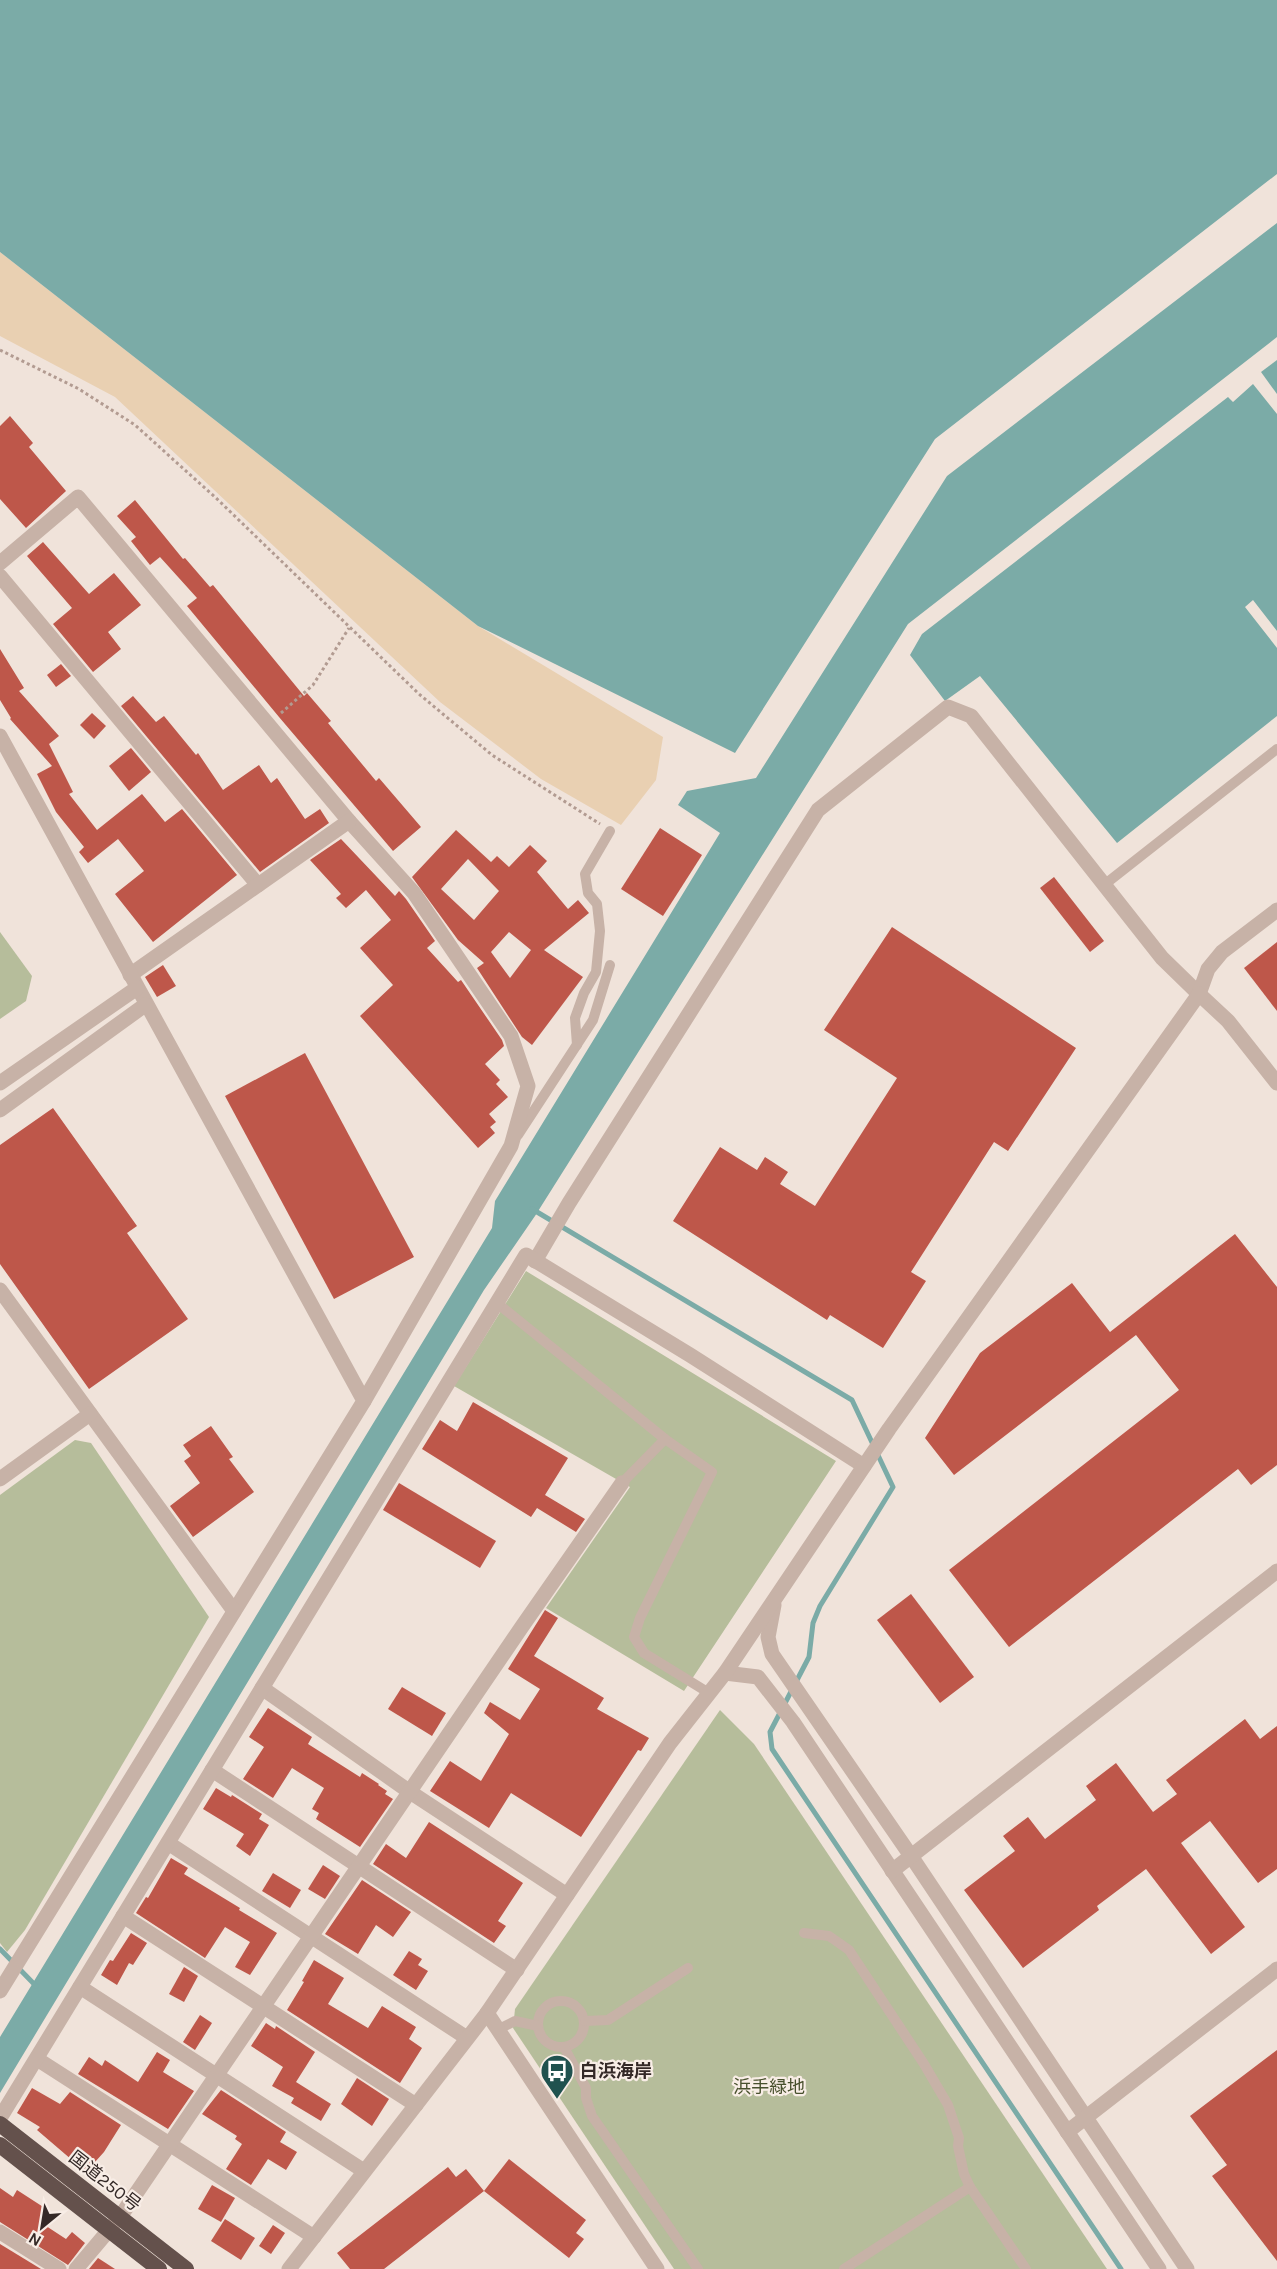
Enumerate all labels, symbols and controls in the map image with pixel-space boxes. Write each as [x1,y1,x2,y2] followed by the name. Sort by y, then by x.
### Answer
[539,2053,575,2100] bus stop icon: 白浜海岸
[580,2060,652,2082] place label: 白浜海岸
[733,2076,805,2098] park label: 浜手緑地
[65,2146,145,2216] street label: 国道250号
[12,2197,72,2257] north arrow
[25,2228,44,2251] text: N

